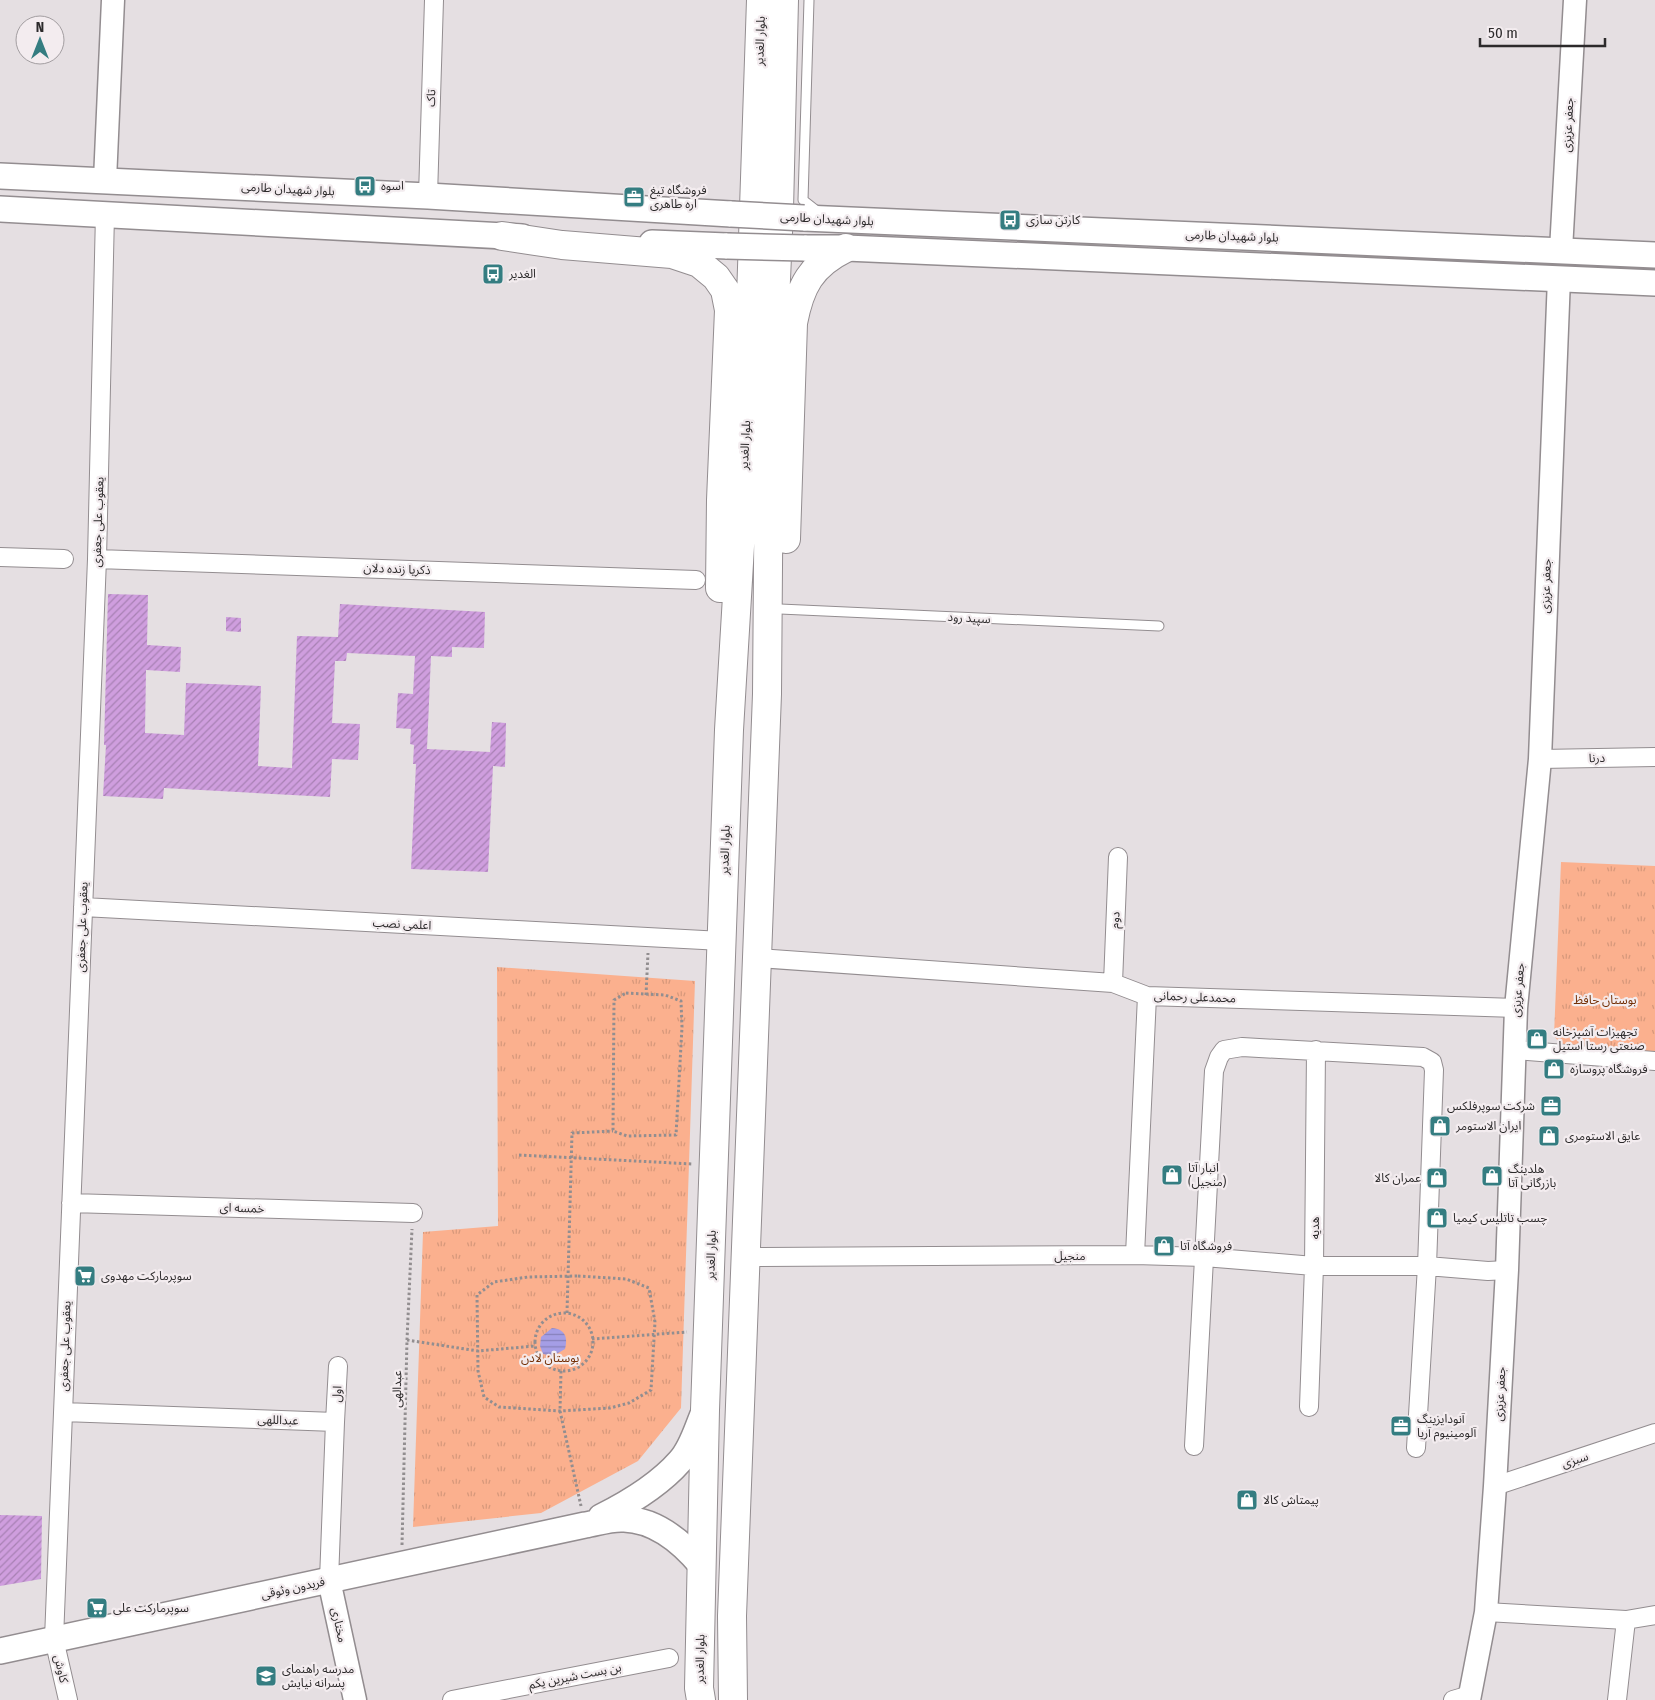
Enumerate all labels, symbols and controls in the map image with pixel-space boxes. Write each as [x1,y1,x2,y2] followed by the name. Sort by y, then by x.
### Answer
[15,15,65,65] north arrow
[1480,15,1605,47] scale bar
[752,16,768,67] street label: بلوار الغدیر
[36,19,44,36] text: N
[1488,24,1518,42] text: 50 m
[424,88,438,107] street label: تاک
[1560,97,1576,153] street label: جعفر عزیزی
[353,174,377,198] bus stop icon: اسوه
[381,179,404,193] place label: اسوه
[241,180,335,198] street label: بلوار شهیدان طارمی
[650,183,707,211] place label: فروشگاه تیغ اره طاهری
[622,185,646,209] office icon: فروشگاه تیغ اره طاهری
[998,208,1022,232] bus stop icon: کارتن سازی
[780,210,874,228] street label: بلوار شهیدان طارمی
[1026,213,1081,227] place label: کارتن سازی
[1185,227,1279,245] street label: بلوار شهیدان طارمی
[481,262,505,286] bus stop icon: الغدیر
[508,267,536,281] place label: الغدیر
[737,420,753,471] street label: بلوار الغدیر
[89,476,107,568] street label: یعقوب علی جعفری
[1538,558,1554,614] street label: جعفر عزیزی
[363,561,431,577] street label: ذکریا زنده دلان
[947,610,991,627] street label: سپید رود
[1589,751,1606,765] street label: درنا
[717,825,733,876] street label: بلوار الغدیر
[73,881,91,973] street label: یعقوب علی جعفری
[1108,911,1124,929] street label: دوم
[372,915,432,933] street label: اعلمی نصب
[1509,962,1527,1018] street label: جعفر عزیزی
[1154,989,1236,1005] street label: محمدعلی رحمانی
[1573,993,1637,1007] park label: بوستان حافظ
[1553,1025,1645,1053] place label: تجهیزات آشپزخانه صنعتی رستا استیل
[1525,1027,1549,1051] shop icon: تجهیزات آشپزخانه صنعتی رستا استیل
[1542,1057,1566,1081] shop icon: فروشگاه پروسازه
[1570,1062,1648,1077] place label: فروشگاه پروسازه
[1539,1094,1563,1118] office icon: شرکت سوپرفلکس
[1447,1099,1535,1114] place label: شرکت سوپرفلکس
[1428,1114,1452,1138] shop icon: ایران الاستومر
[1455,1119,1521,1133] place label: ایران الاستومر
[1537,1124,1561,1148] shop icon: عایق الاستومری
[1565,1129,1640,1144] place label: عایق الاستومری
[1188,1161,1227,1189] place label: انبار آتا (منجیل)
[1508,1162,1556,1190] place label: هلدینگ بازرگانی آتا
[1160,1163,1184,1187] shop icon: انبار آتا (منجیل)
[1480,1164,1504,1188] shop icon: هلدینگ بازرگانی آتا
[1425,1166,1449,1190] shop icon: عمران کالا
[1374,1171,1421,1185] place label: عمران کالا
[219,1200,265,1216] street label: خمسه ای
[1425,1206,1449,1230] shop icon: چسب تاتلیس کیمیا
[1453,1211,1547,1226] place label: چسب تاتلیس کیمیا
[1308,1217,1322,1239] street label: هدیه
[703,1230,719,1281] street label: بلوار الغدیر
[1152,1234,1176,1258] shop icon: فروشگاه آتا
[1180,1239,1232,1253] place label: فروشگاه آتا
[1054,1249,1086,1263] street label: منجیل
[73,1264,97,1288] supermarket icon: سوپرمارکت مهدوی
[101,1269,192,1284] place label: سوپرمارکت مهدوی
[56,1300,74,1392] street label: یعقوب علی جعفری
[521,1351,579,1365] park label: بوستان لادن
[1492,1366,1508,1422] street label: جعفر عزیزی
[390,1370,404,1408] street label: عبدالهی
[330,1385,344,1403] street label: اول
[257,1412,299,1428] street label: عبداللهی
[1417,1412,1477,1442] place label: آنودایزینگ آلومینیوم آریا
[1389,1414,1413,1438] office icon: آنودایزینگ آلومینیوم آریا
[1560,1449,1590,1471] street label: سبزی
[1235,1488,1259,1512] shop icon: پیمتاش کالا
[1263,1493,1319,1508] place label: پیمتاش کالا
[260,1574,326,1602] street label: فریدون وثوقی
[85,1596,109,1620] supermarket icon: سوپرمارکت علی
[113,1601,189,1616] place label: سوپرمارکت علی
[328,1606,350,1644] street label: مختاری
[693,1634,707,1685] street label: بلوار الغدیر
[51,1654,71,1685] street label: کاوش
[528,1660,623,1694] street label: بن بست شیرین یکم
[282,1662,354,1691] place label: مدرسه راهنمای پسرانه نیایش
[254,1664,278,1688] school or university icon: مدرسه راهنمای پسرانه نیایش

